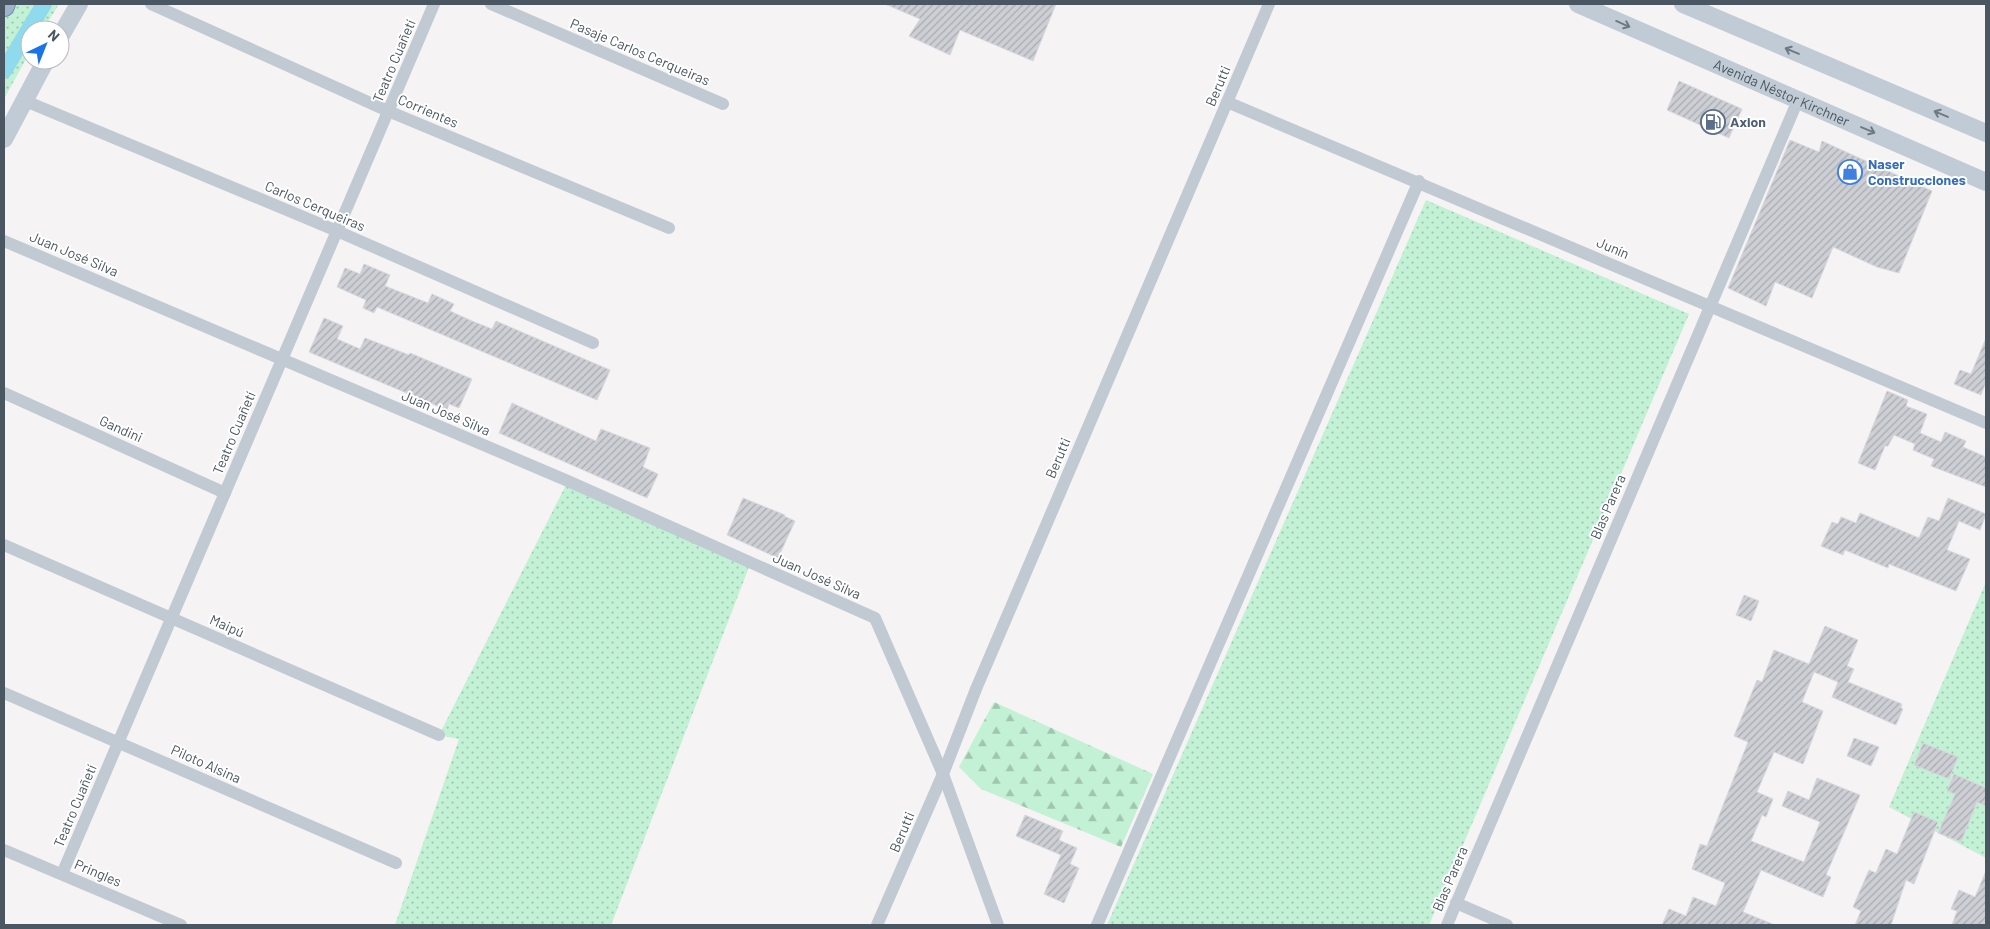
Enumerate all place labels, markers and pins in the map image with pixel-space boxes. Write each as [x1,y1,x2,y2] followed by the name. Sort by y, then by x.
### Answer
[1700,109,1726,135] fuel station icon: Axion
[1730,113,1766,130] place label: Axion
[1868,155,1966,188] place label: Naser Construcciones
[1837,159,1863,185] shop icon: Naser Construcciones

